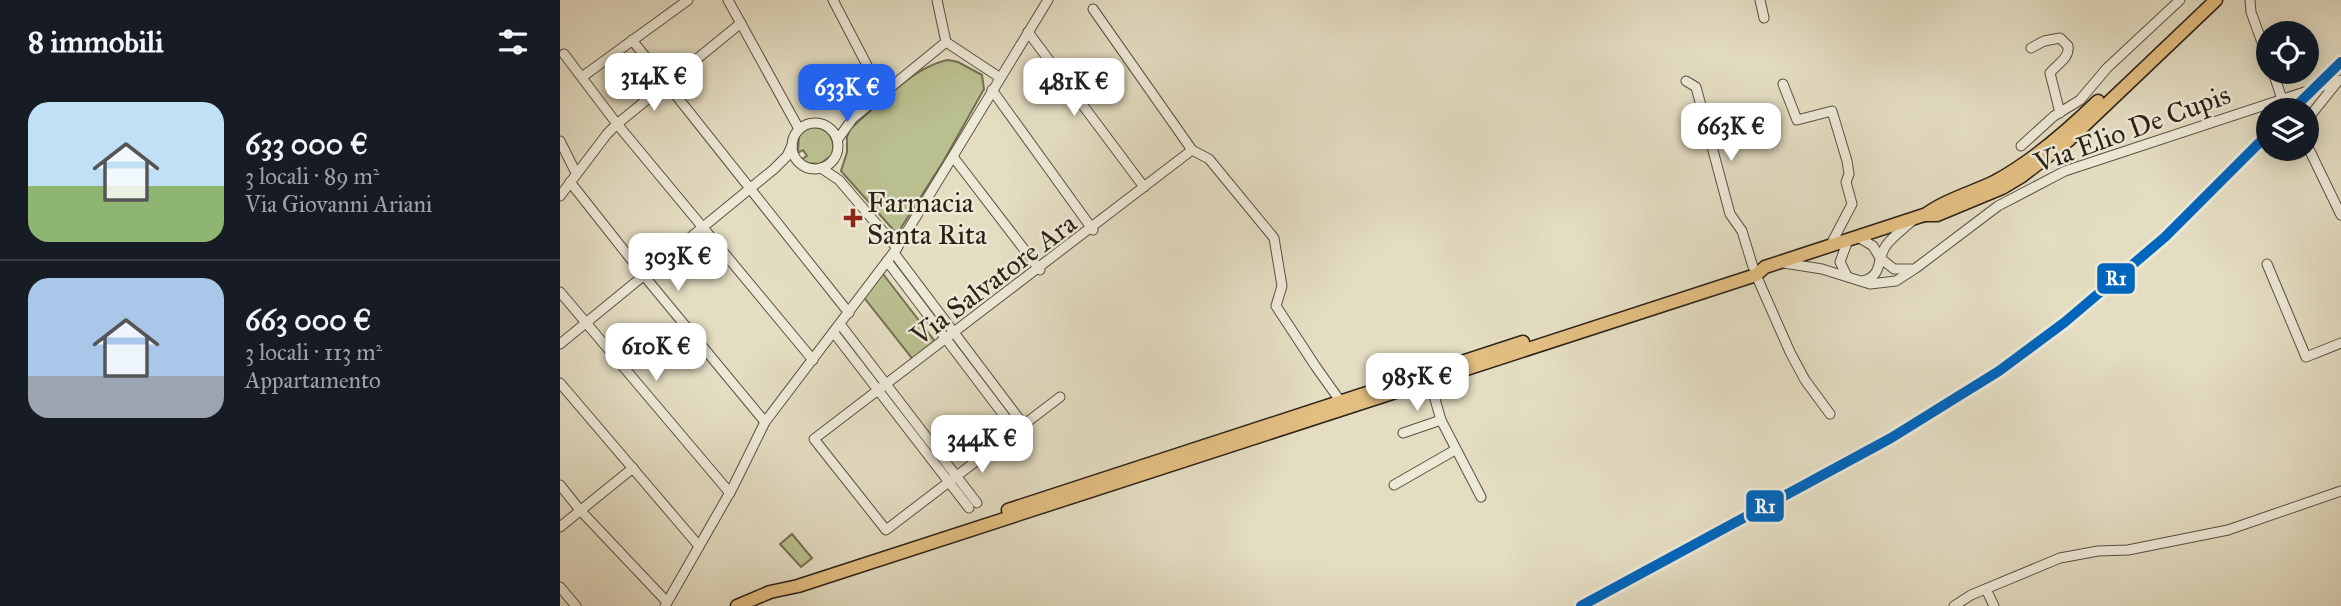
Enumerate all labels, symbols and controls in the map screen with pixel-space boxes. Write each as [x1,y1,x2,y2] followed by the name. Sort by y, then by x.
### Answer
[2256,21,2319,161] map controls
[2256,21,2319,84] button: locate
[494,23,532,61] icon: filters
[28,24,163,60] text: 8 immobili
[597,54,711,113] pin: 314K €
[1017,58,1131,118] pin: 481K €
[621,62,687,90] text: 314K €
[790,64,904,124] pin: 633K €
[1039,67,1109,95] text: 481K €
[814,73,880,101] text: 633K €
[2028,77,2235,181] street label: Via Elio De Cupis
[2256,98,2319,161] button: layers
[1674,104,1788,163] pin: 663K €
[1697,112,1765,140] text: 663K €
[245,126,368,162] text: 633 000 €
[84,130,168,214] icon: home
[245,162,379,190] text: 3 locali · 89 m²
[867,185,987,252] place label: Farmacia Santa Rita
[245,190,432,218] text: Via Giovanni Ariani
[903,206,1083,354] street label: Via Salvatore Ara
[845,210,861,226] marker: Farmacia Santa Rita
[621,233,735,293] pin: 303K €
[644,242,712,270] text: 303K €
[2096,262,2136,295] line badge: R1
[2106,267,2127,290] text: R1
[245,302,371,338] text: 663 000 €
[84,306,168,390] icon: home
[599,324,713,383] pin: 610K €
[621,332,691,360] text: 610K €
[245,338,382,366] text: 3 locali · 113 m²
[1360,354,1474,413] pin: 985K €
[1382,362,1452,390] text: 985K €
[245,366,381,394] text: Appartamento
[925,416,1039,475] pin: 344K €
[947,424,1017,452] text: 344K €
[1745,489,1785,523] line badge: R1
[1755,495,1776,518] text: R1

